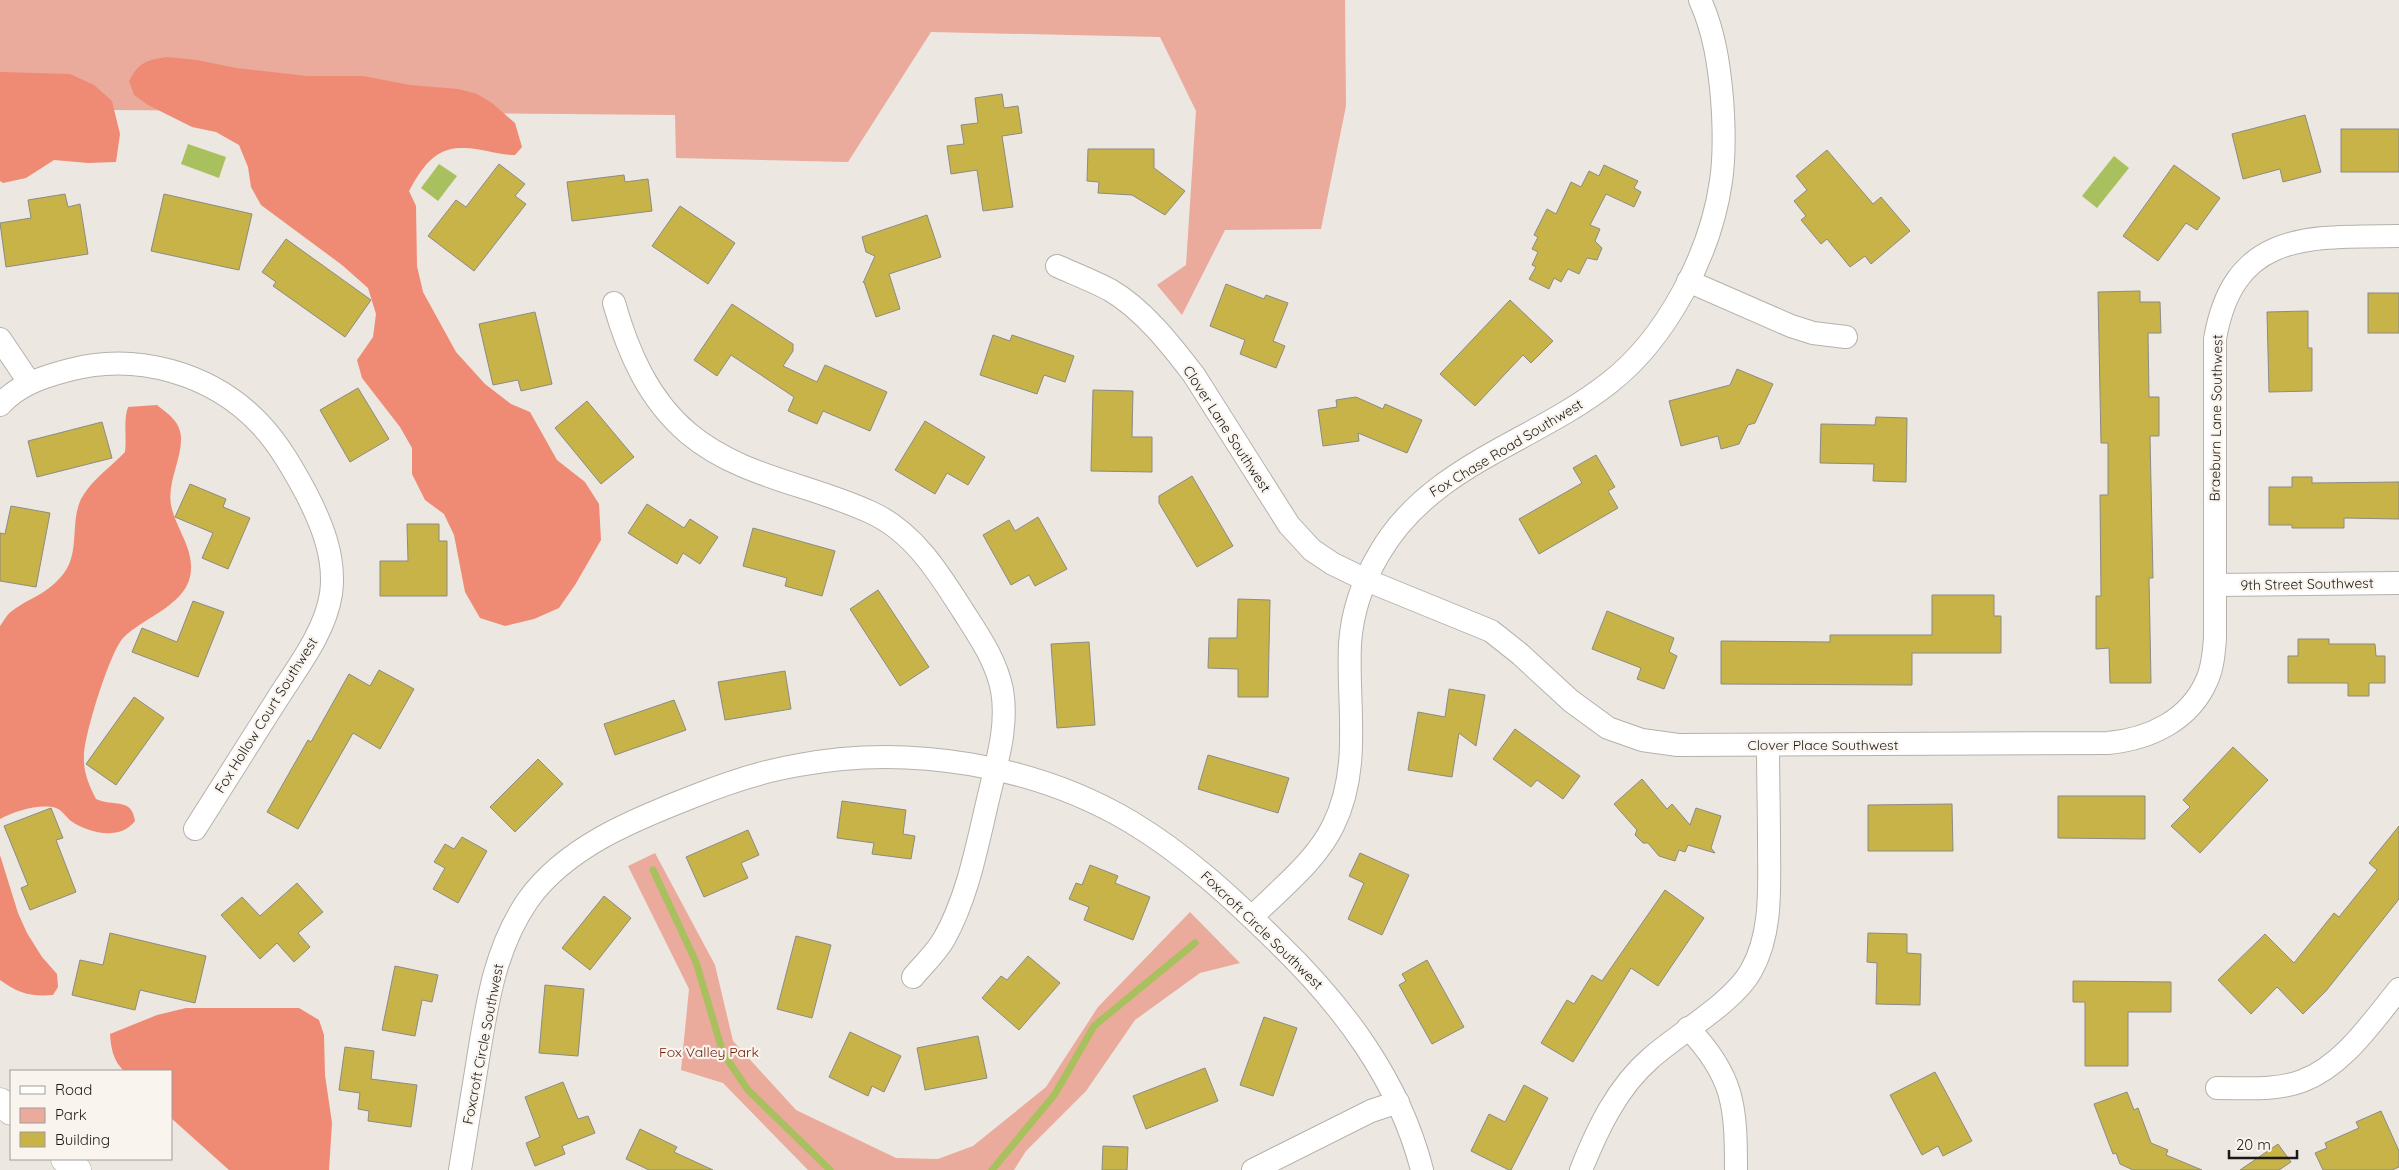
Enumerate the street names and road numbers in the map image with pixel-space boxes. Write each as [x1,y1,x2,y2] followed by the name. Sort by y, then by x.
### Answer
[2206,334,2226,502] street label: Braeburn Lane Southwest
[1179,362,1275,496] street label: Clover Lane Southwest
[1426,395,1586,501] street label: Fox Chase Road Southwest
[2240,574,2374,594] street label: 9th Street Southwest
[211,633,322,796] street label: Fox Hollow Court Southwest
[1748,736,1899,754] street label: Clover Place Southwest
[1197,867,1327,993] street label: Foxcroft Circle Southwest
[459,962,507,1126] street label: Foxcroft Circle Southwest

